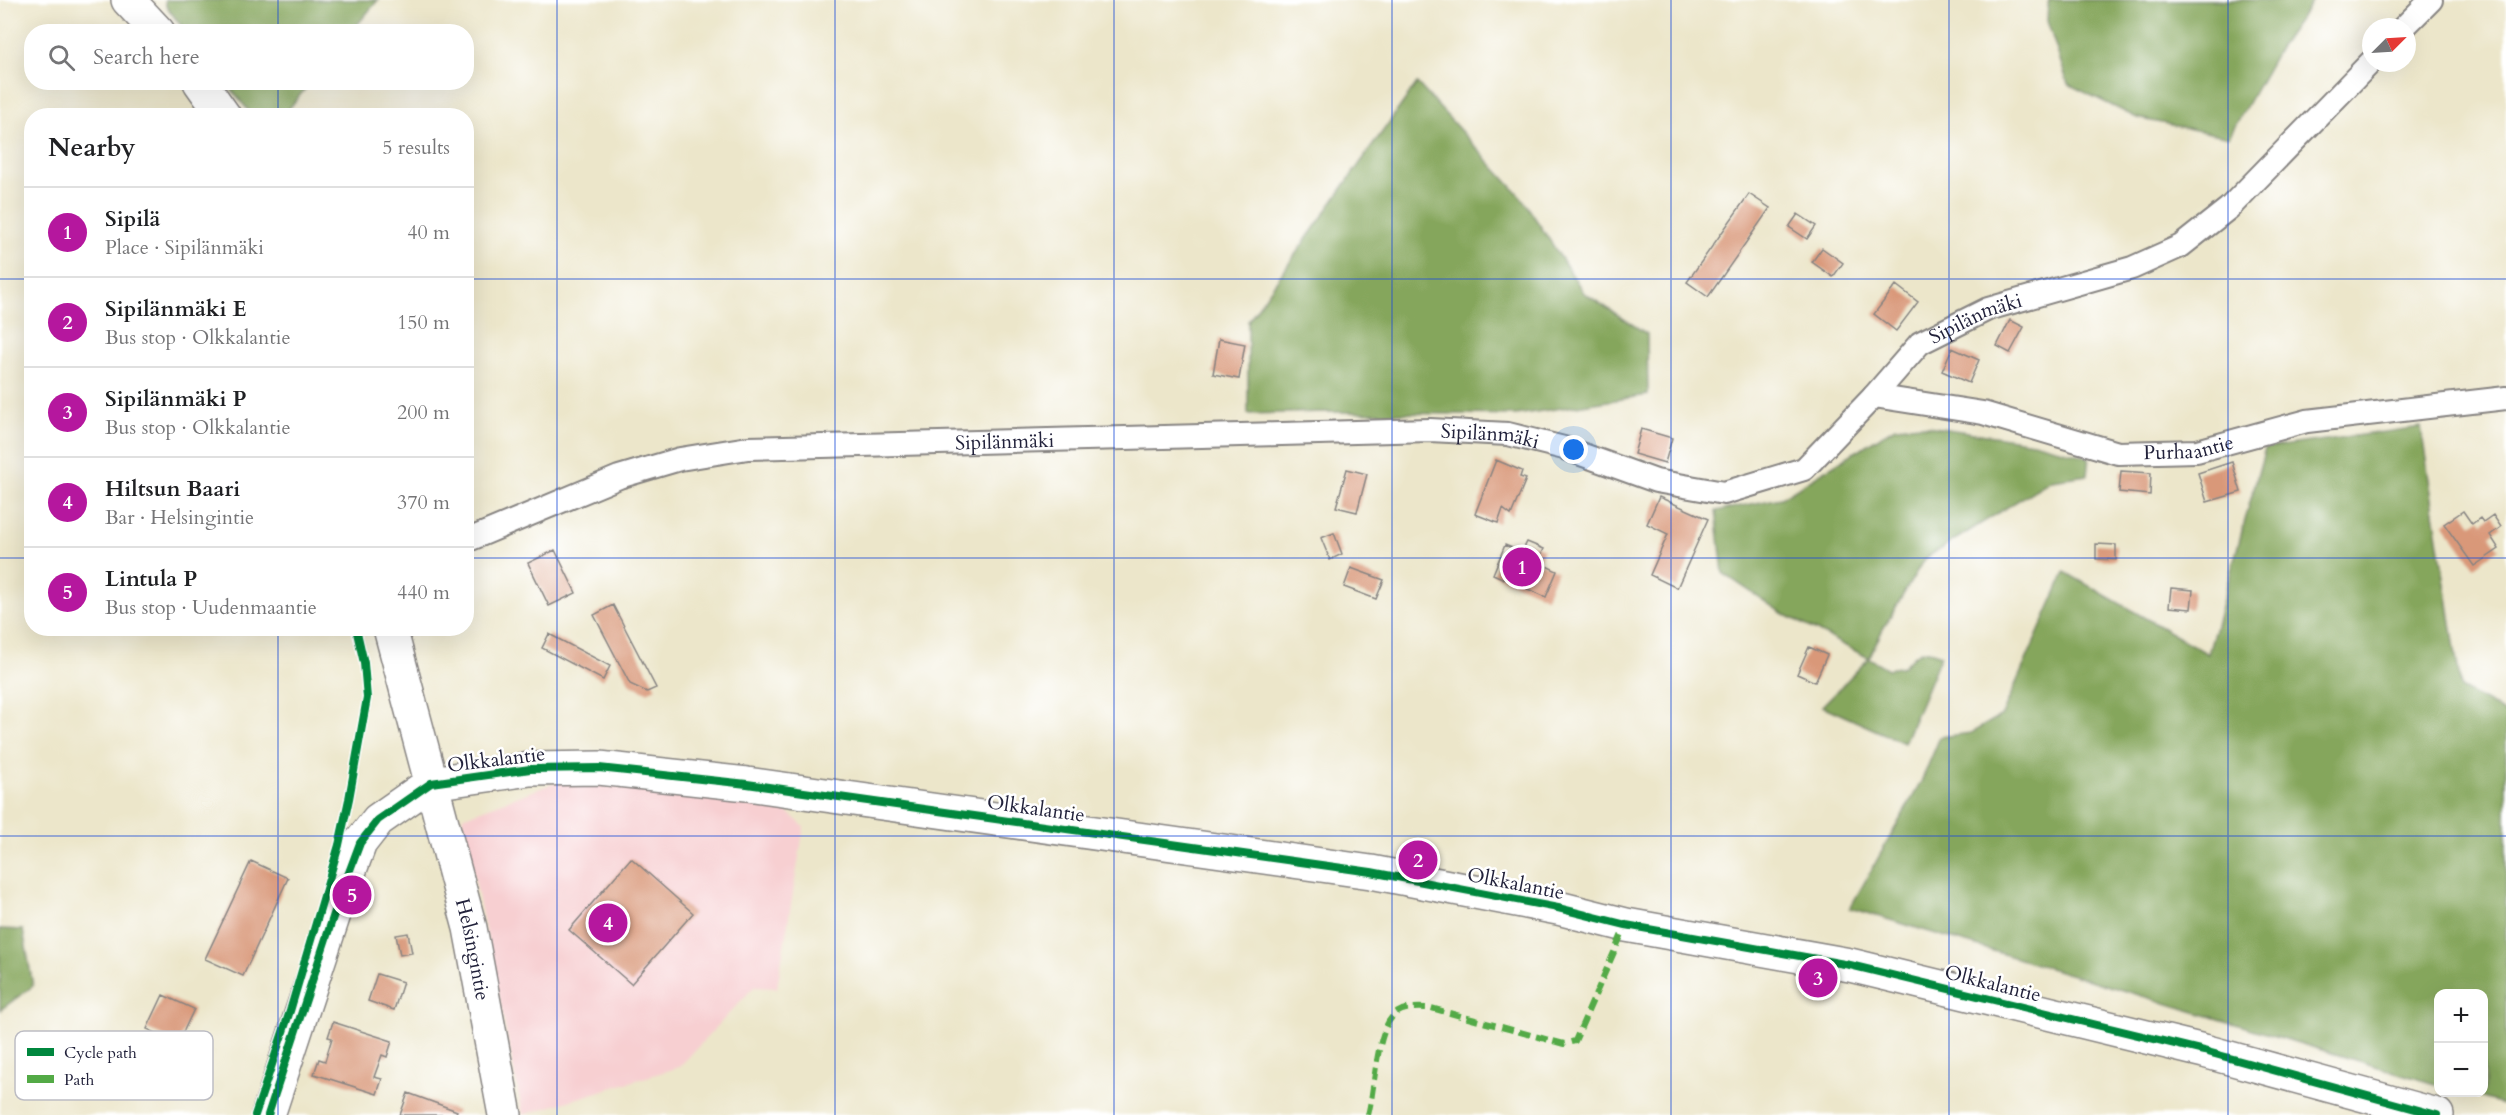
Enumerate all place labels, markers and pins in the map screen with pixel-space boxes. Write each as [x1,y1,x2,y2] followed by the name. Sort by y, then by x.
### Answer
[1502,544,1541,590] pin: 1
[1398,838,1438,882] pin: 2
[332,872,372,918] pin: 5
[588,900,628,946] pin: 4
[1798,956,1838,1000] pin: 3

